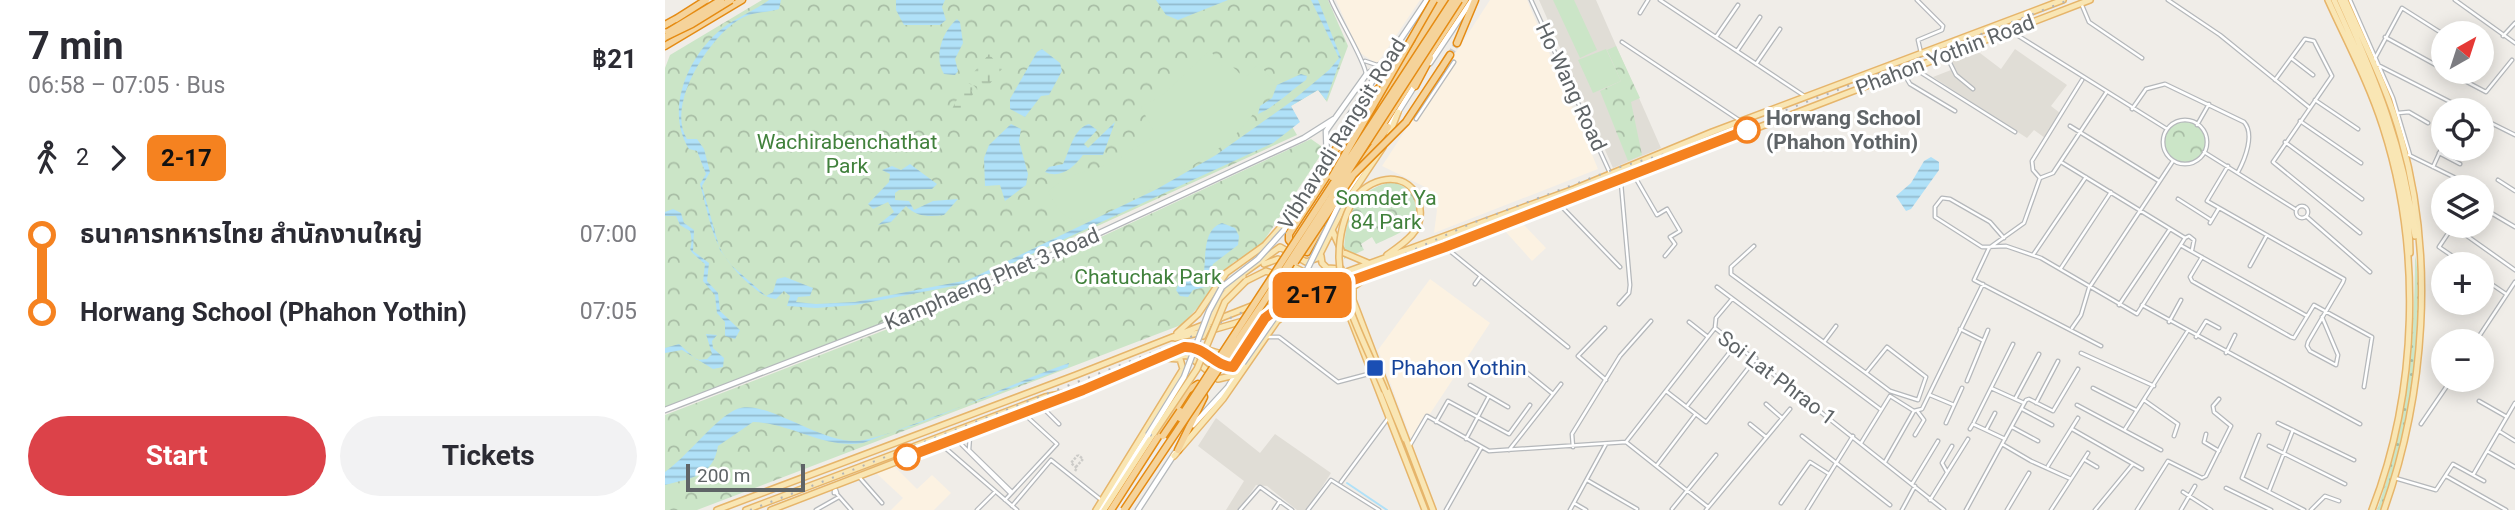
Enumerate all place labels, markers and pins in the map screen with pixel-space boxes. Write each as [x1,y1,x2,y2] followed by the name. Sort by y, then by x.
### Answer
[1766,106,1921,154] place label: Horwang School (Phahon Yothin)
[1734,117,1760,143] marker: Horwang School (Phahon Yothin)
[1391,356,1527,380] place label: Phahon Yothin
[1365,358,1385,378] marker: Phahon Yothin
[894,444,920,470] unlabelled marker

